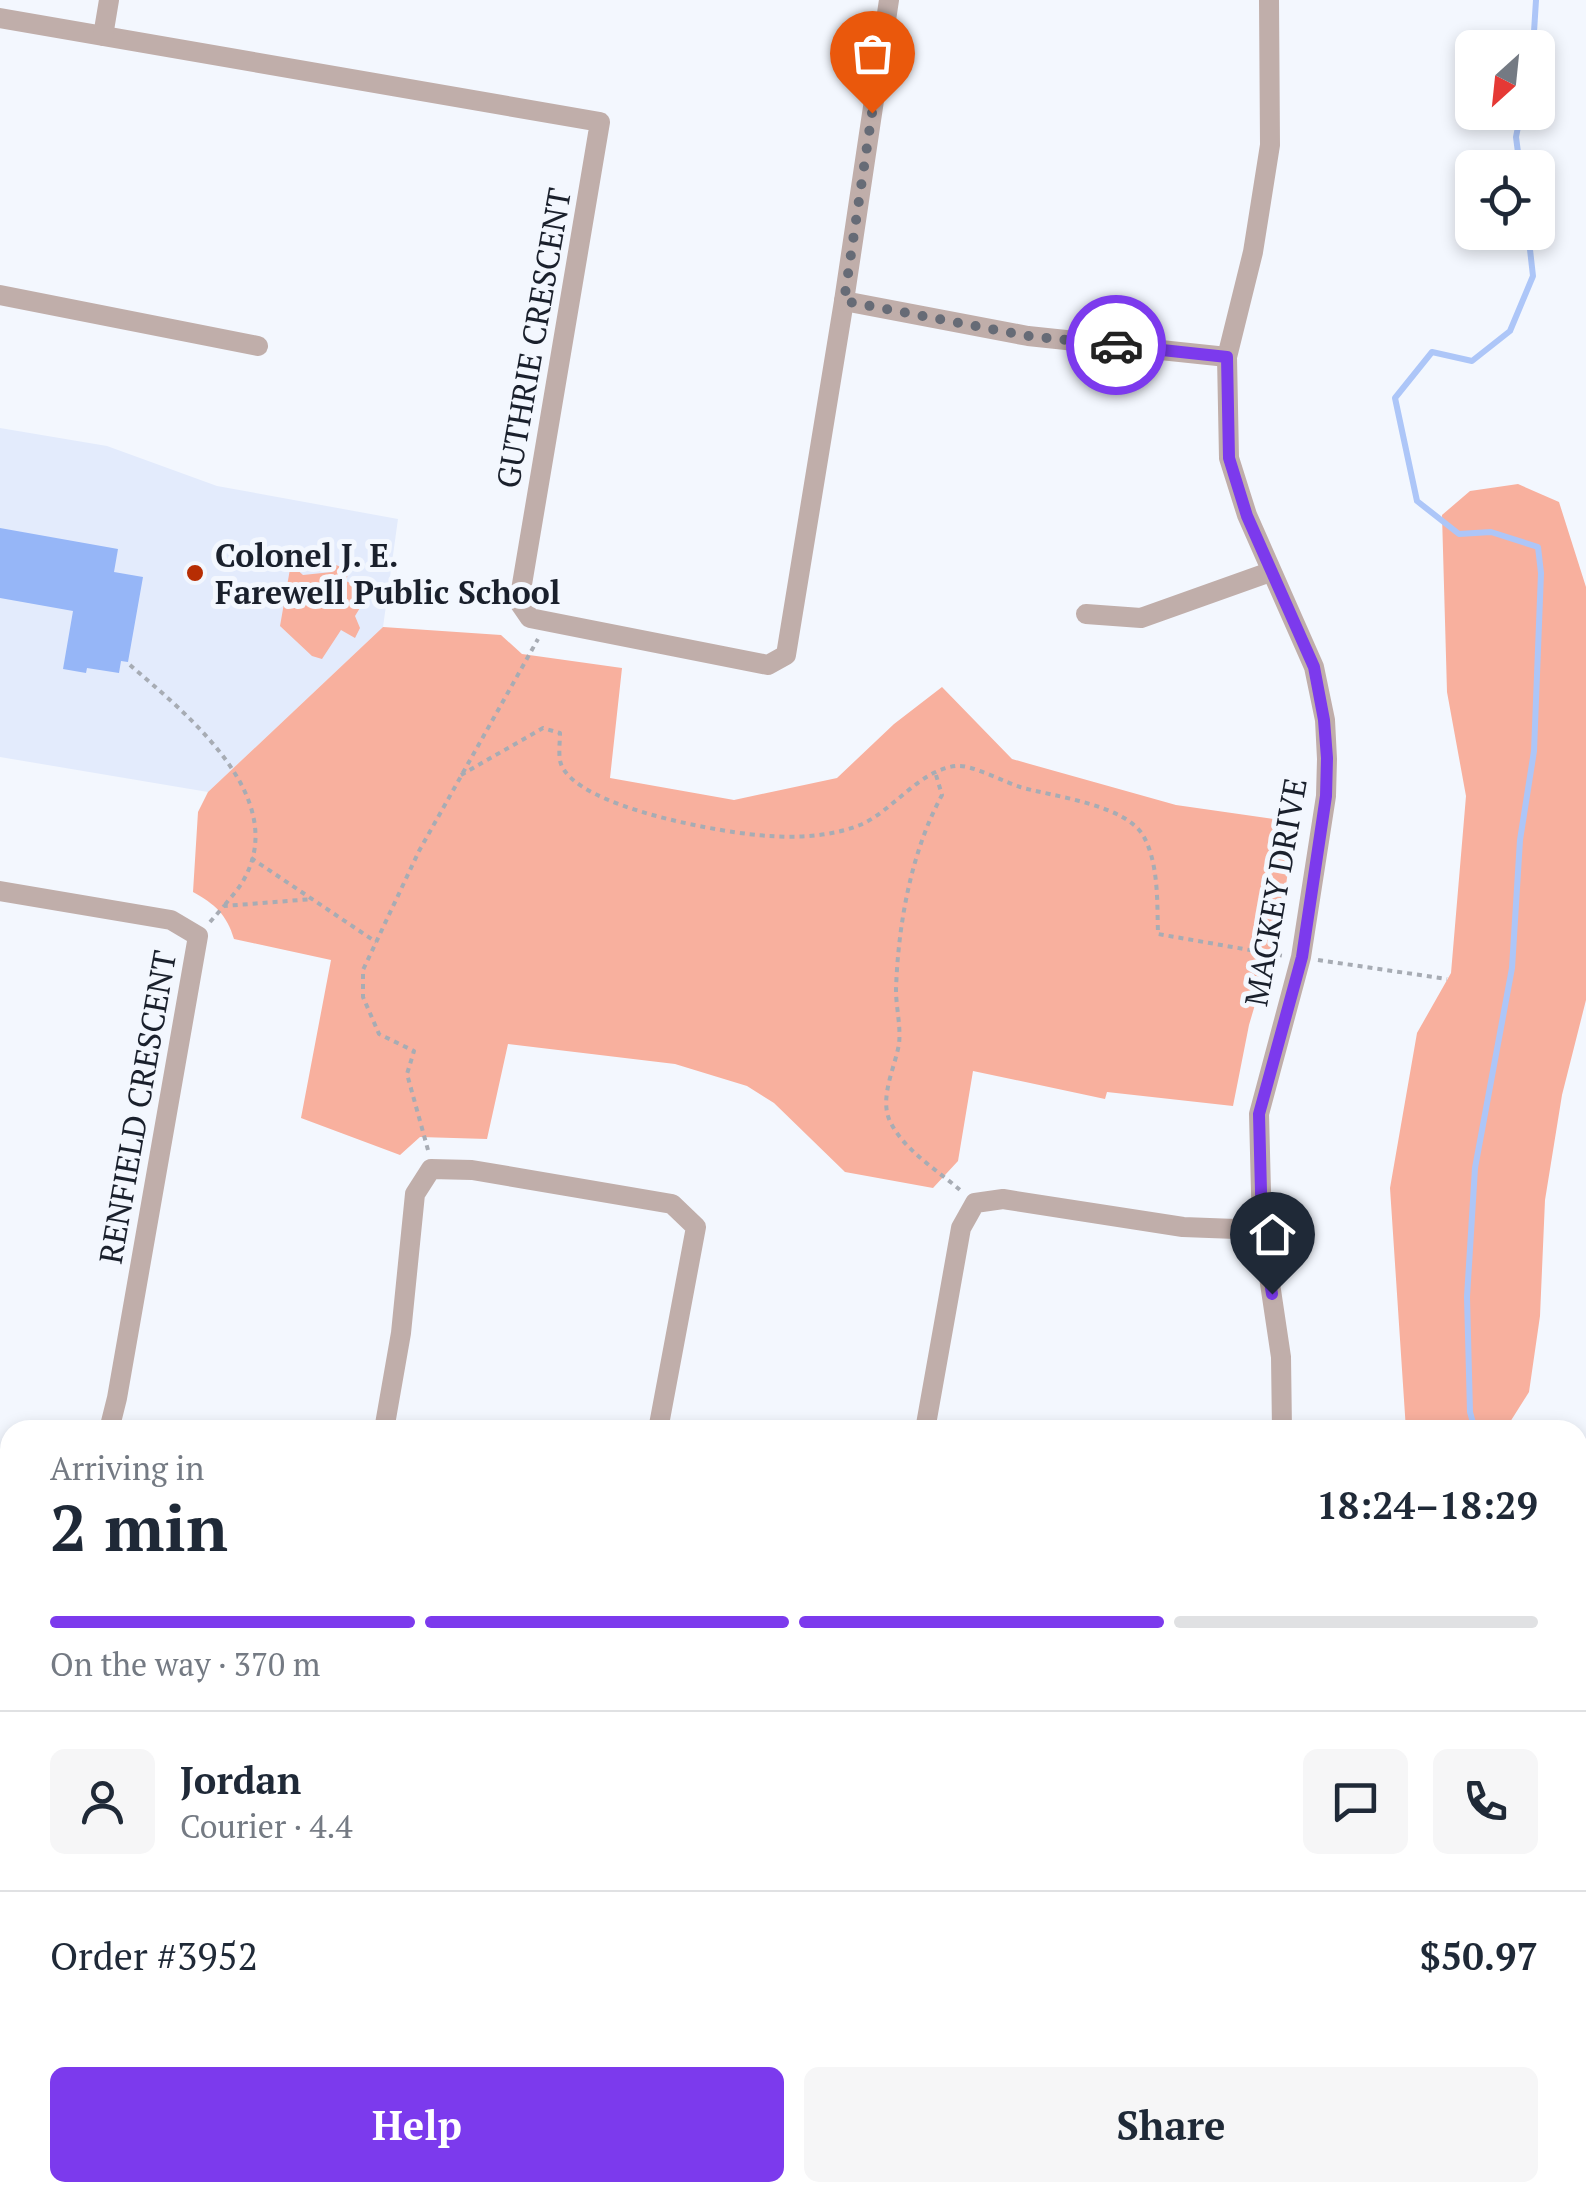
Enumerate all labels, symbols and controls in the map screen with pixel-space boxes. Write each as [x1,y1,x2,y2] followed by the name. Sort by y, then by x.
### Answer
[830,11,915,114] pin
[845,26,900,81] icon: bag
[1455,30,1555,130] north arrow
[1455,30,1555,250] map controls
[1455,150,1555,250] button: locate
[486,185,580,491] street label: GUTHRIE CRESCENT
[1066,295,1166,395] courier
[1089,318,1144,373] icon: car
[215,534,560,613] place label: Colonel J. E. Farewell Public School
[184,562,206,584] marker: Colonel J. E. Farewell Public School
[1234,775,1316,1009] street label: MACKEY DRIVE
[89,947,185,1267] street label: RENFIELD CRESCENT
[1230,1192,1315,1295] pin
[1245,1207,1300,1262] icon: home
[50,1447,204,1489] text: Arriving in
[1316,1480,1538,1530] text: 18:24–18:29
[50,1483,228,1570] text: 2 min
[50,1643,320,1685] text: On the way · 370 m
[50,1749,155,1854] button: person
[1303,1749,1408,1854] button: chat
[1433,1749,1538,1854] button: phone
[180,1755,301,1805] text: Jordan
[180,1805,352,1847] text: Courier · 4.4
[50,1931,258,1981] text: Order #3952
[1419,1931,1538,1981] text: $50.97
[50,2067,784,2182] button: Help
[804,2067,1538,2182] button: Share

